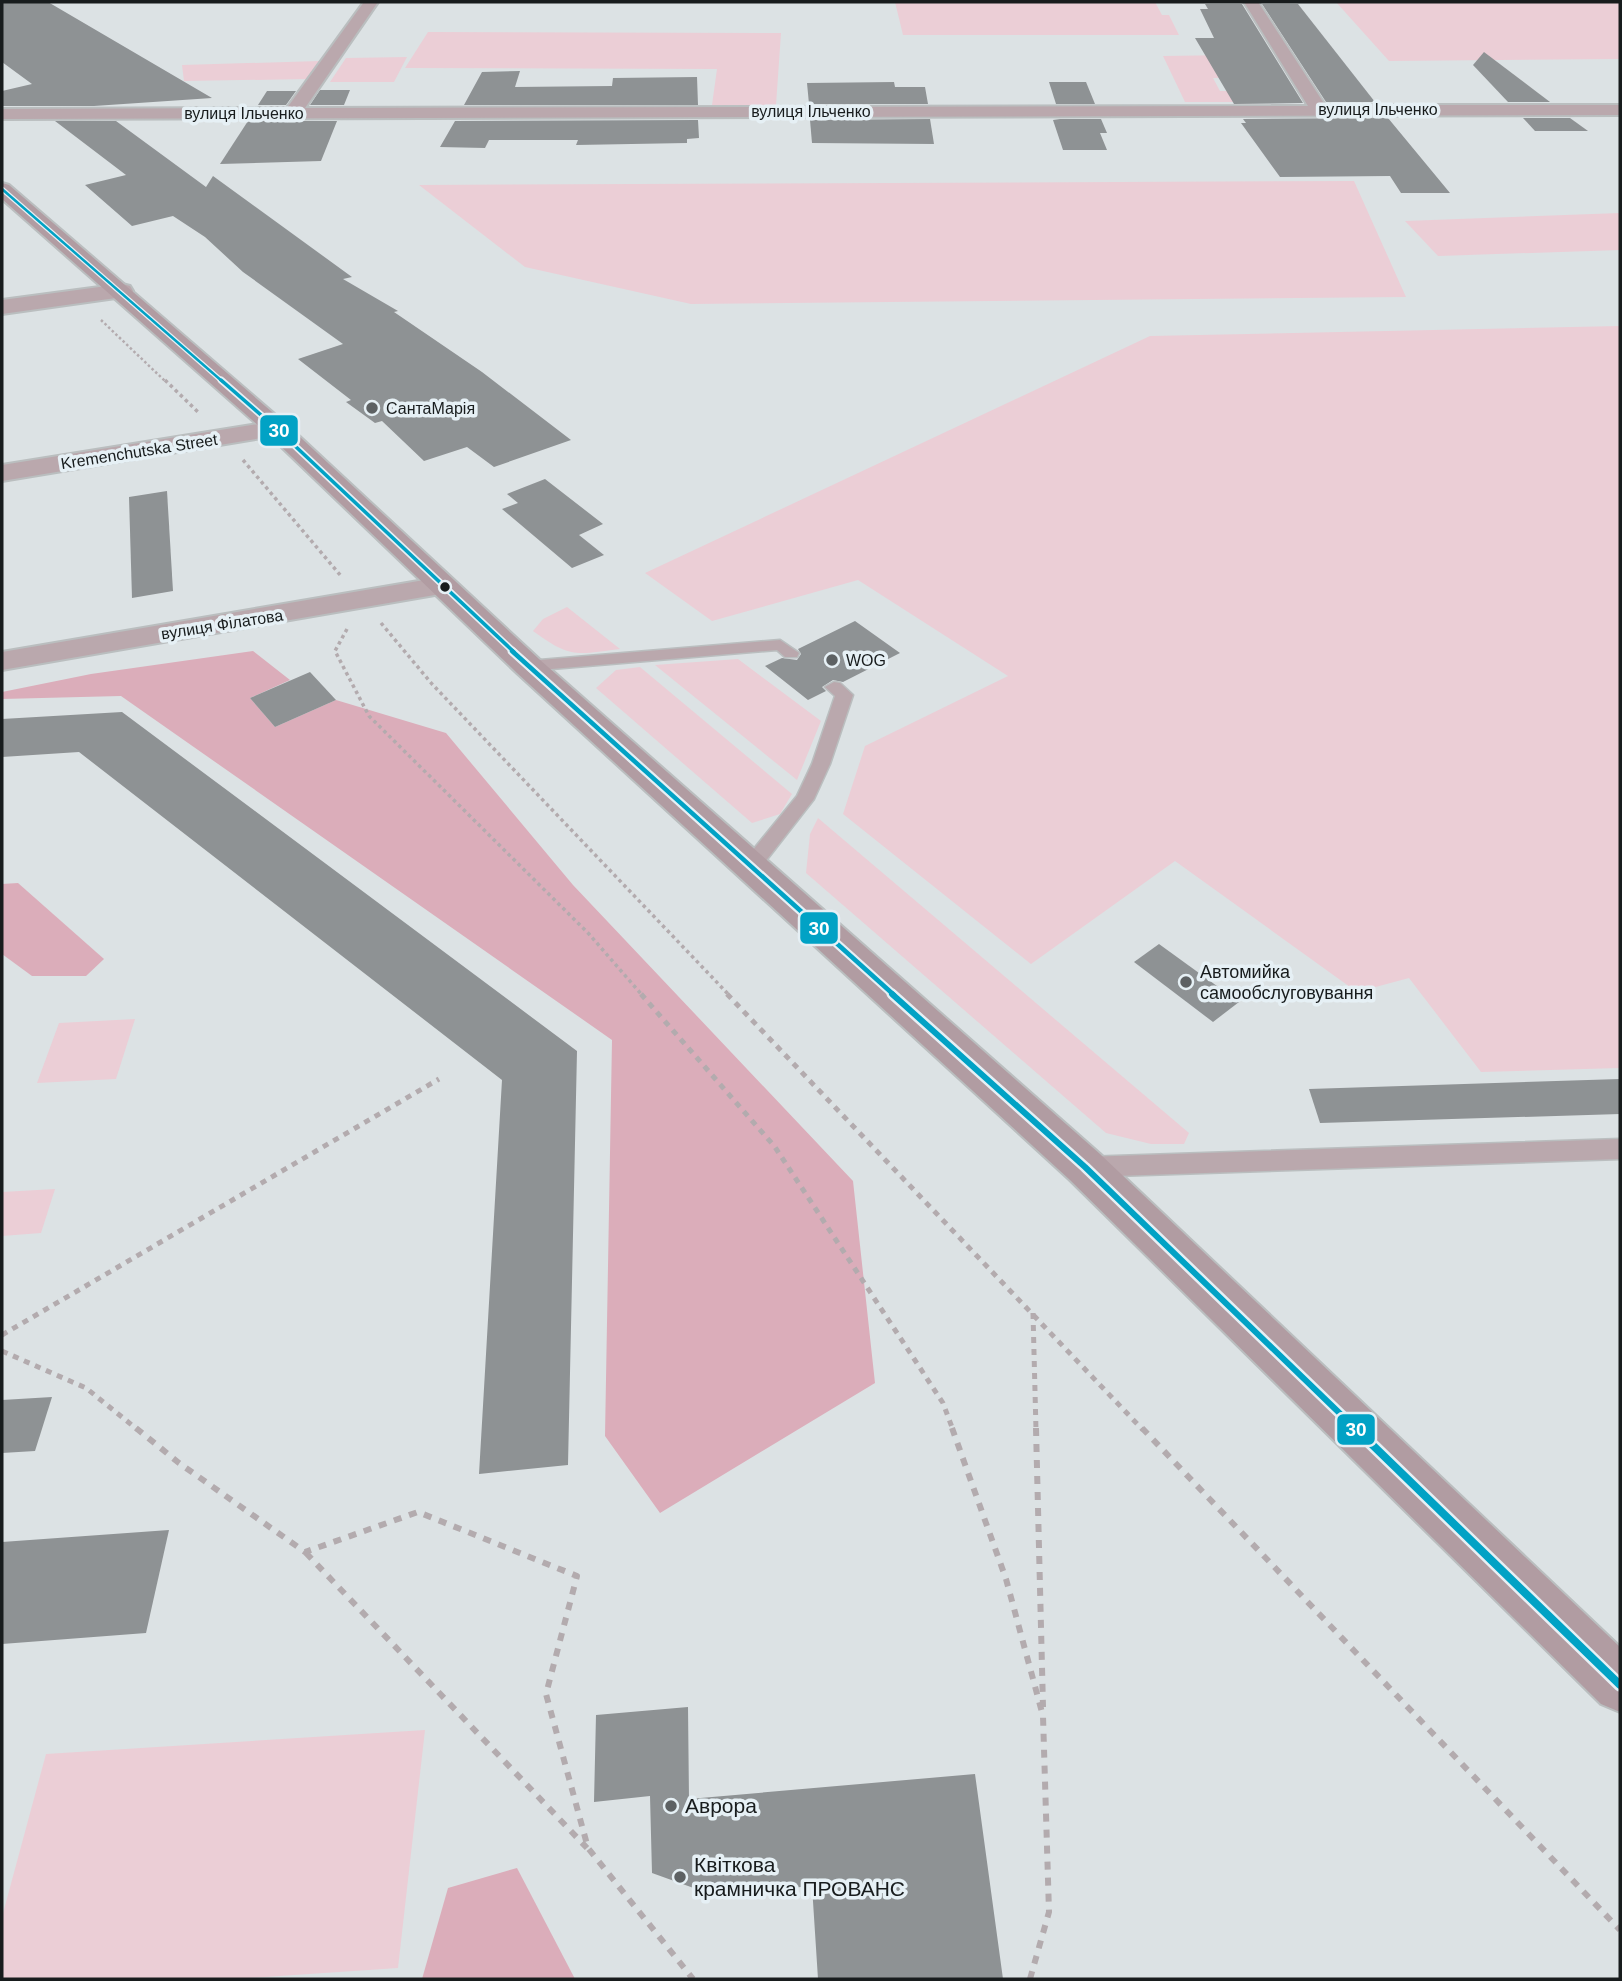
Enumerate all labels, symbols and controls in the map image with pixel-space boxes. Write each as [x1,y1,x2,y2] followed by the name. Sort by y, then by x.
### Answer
[1318,101,1438,118] street label: вулиця Ільченко
[751,103,871,120] street label: вулиця Ільченко
[184,105,304,122] street label: вулиця Ільченко
[364,400,380,416] marker: СантаМарія
[386,400,475,417] place label: СантаМарія
[259,414,299,447] line badge: 30
[268,420,290,441] text: 30
[60,431,219,472] street label: Kremenchutska Street
[438,580,452,594] unlabelled marker
[160,606,284,643] street label: вулиця Філатова
[824,652,840,668] marker: WOG
[846,652,886,669] place label: WOG
[799,911,839,945] line badge: 30
[808,918,830,939] text: 30
[1200,962,1373,1003] place label: Автомийка самообслуговування
[1178,974,1194,990] marker: Автомийка самообслуговування
[1336,1413,1376,1446] line badge: 30
[1345,1419,1367,1440] text: 30
[685,1794,757,1817] place label: Аврора
[663,1798,679,1814] marker: Аврора
[694,1853,905,1900] place label: Квіткова крамничка ПРОВАНС
[672,1869,688,1885] marker: Квіткова крамничка ПРОВАНС

